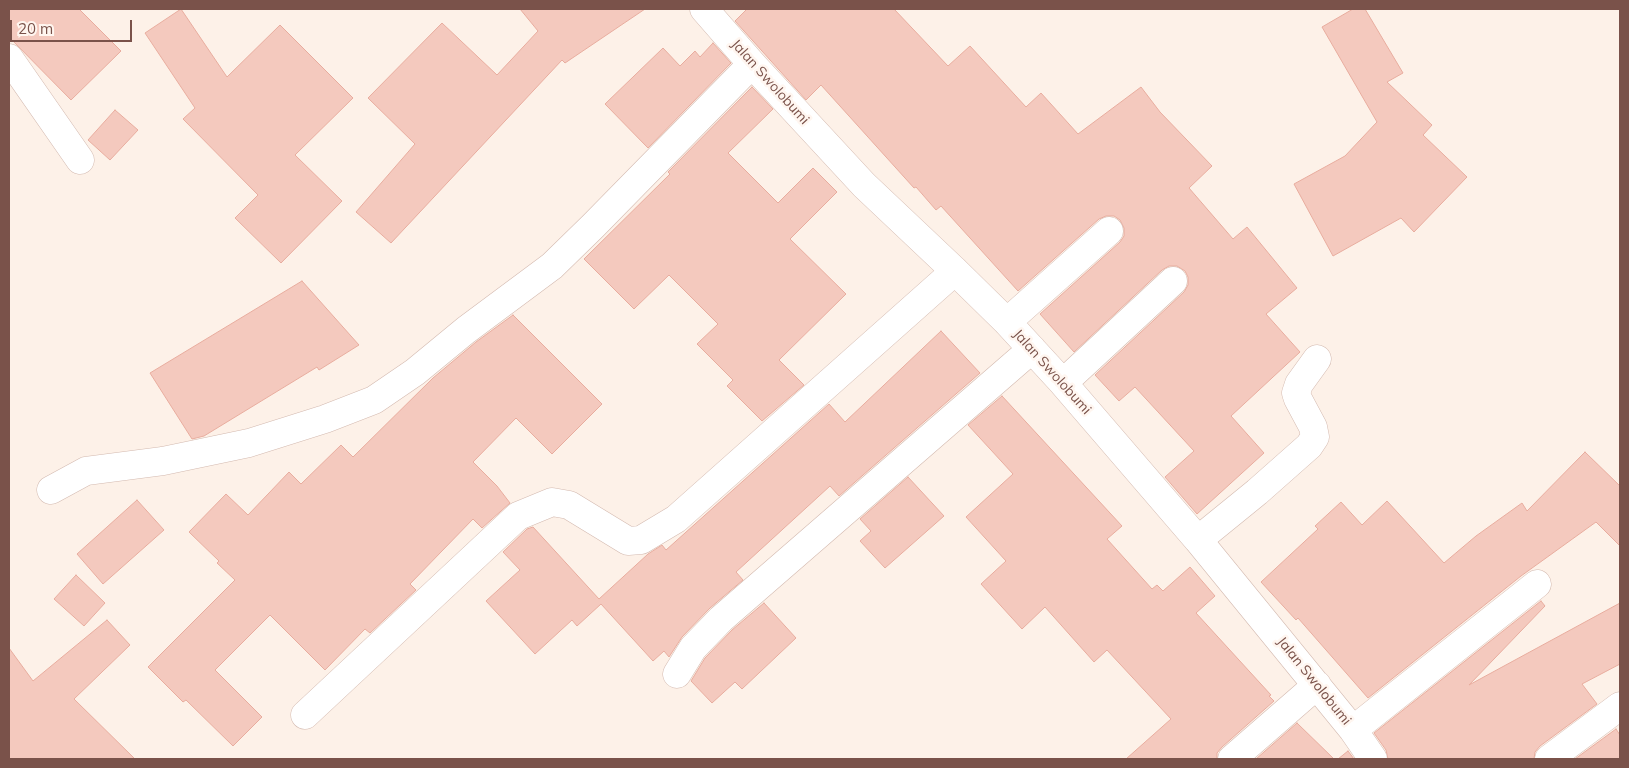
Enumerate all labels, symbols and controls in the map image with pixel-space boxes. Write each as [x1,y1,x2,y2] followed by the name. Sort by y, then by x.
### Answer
[12,10,135,42] scale bar
[18,19,53,38] text: 20 m
[727,36,813,128] street label: Jalan Swolobumi
[1009,326,1095,418] street label: Jalan Swolobumi
[1273,633,1355,729] street label: Jalan Swolobumi

